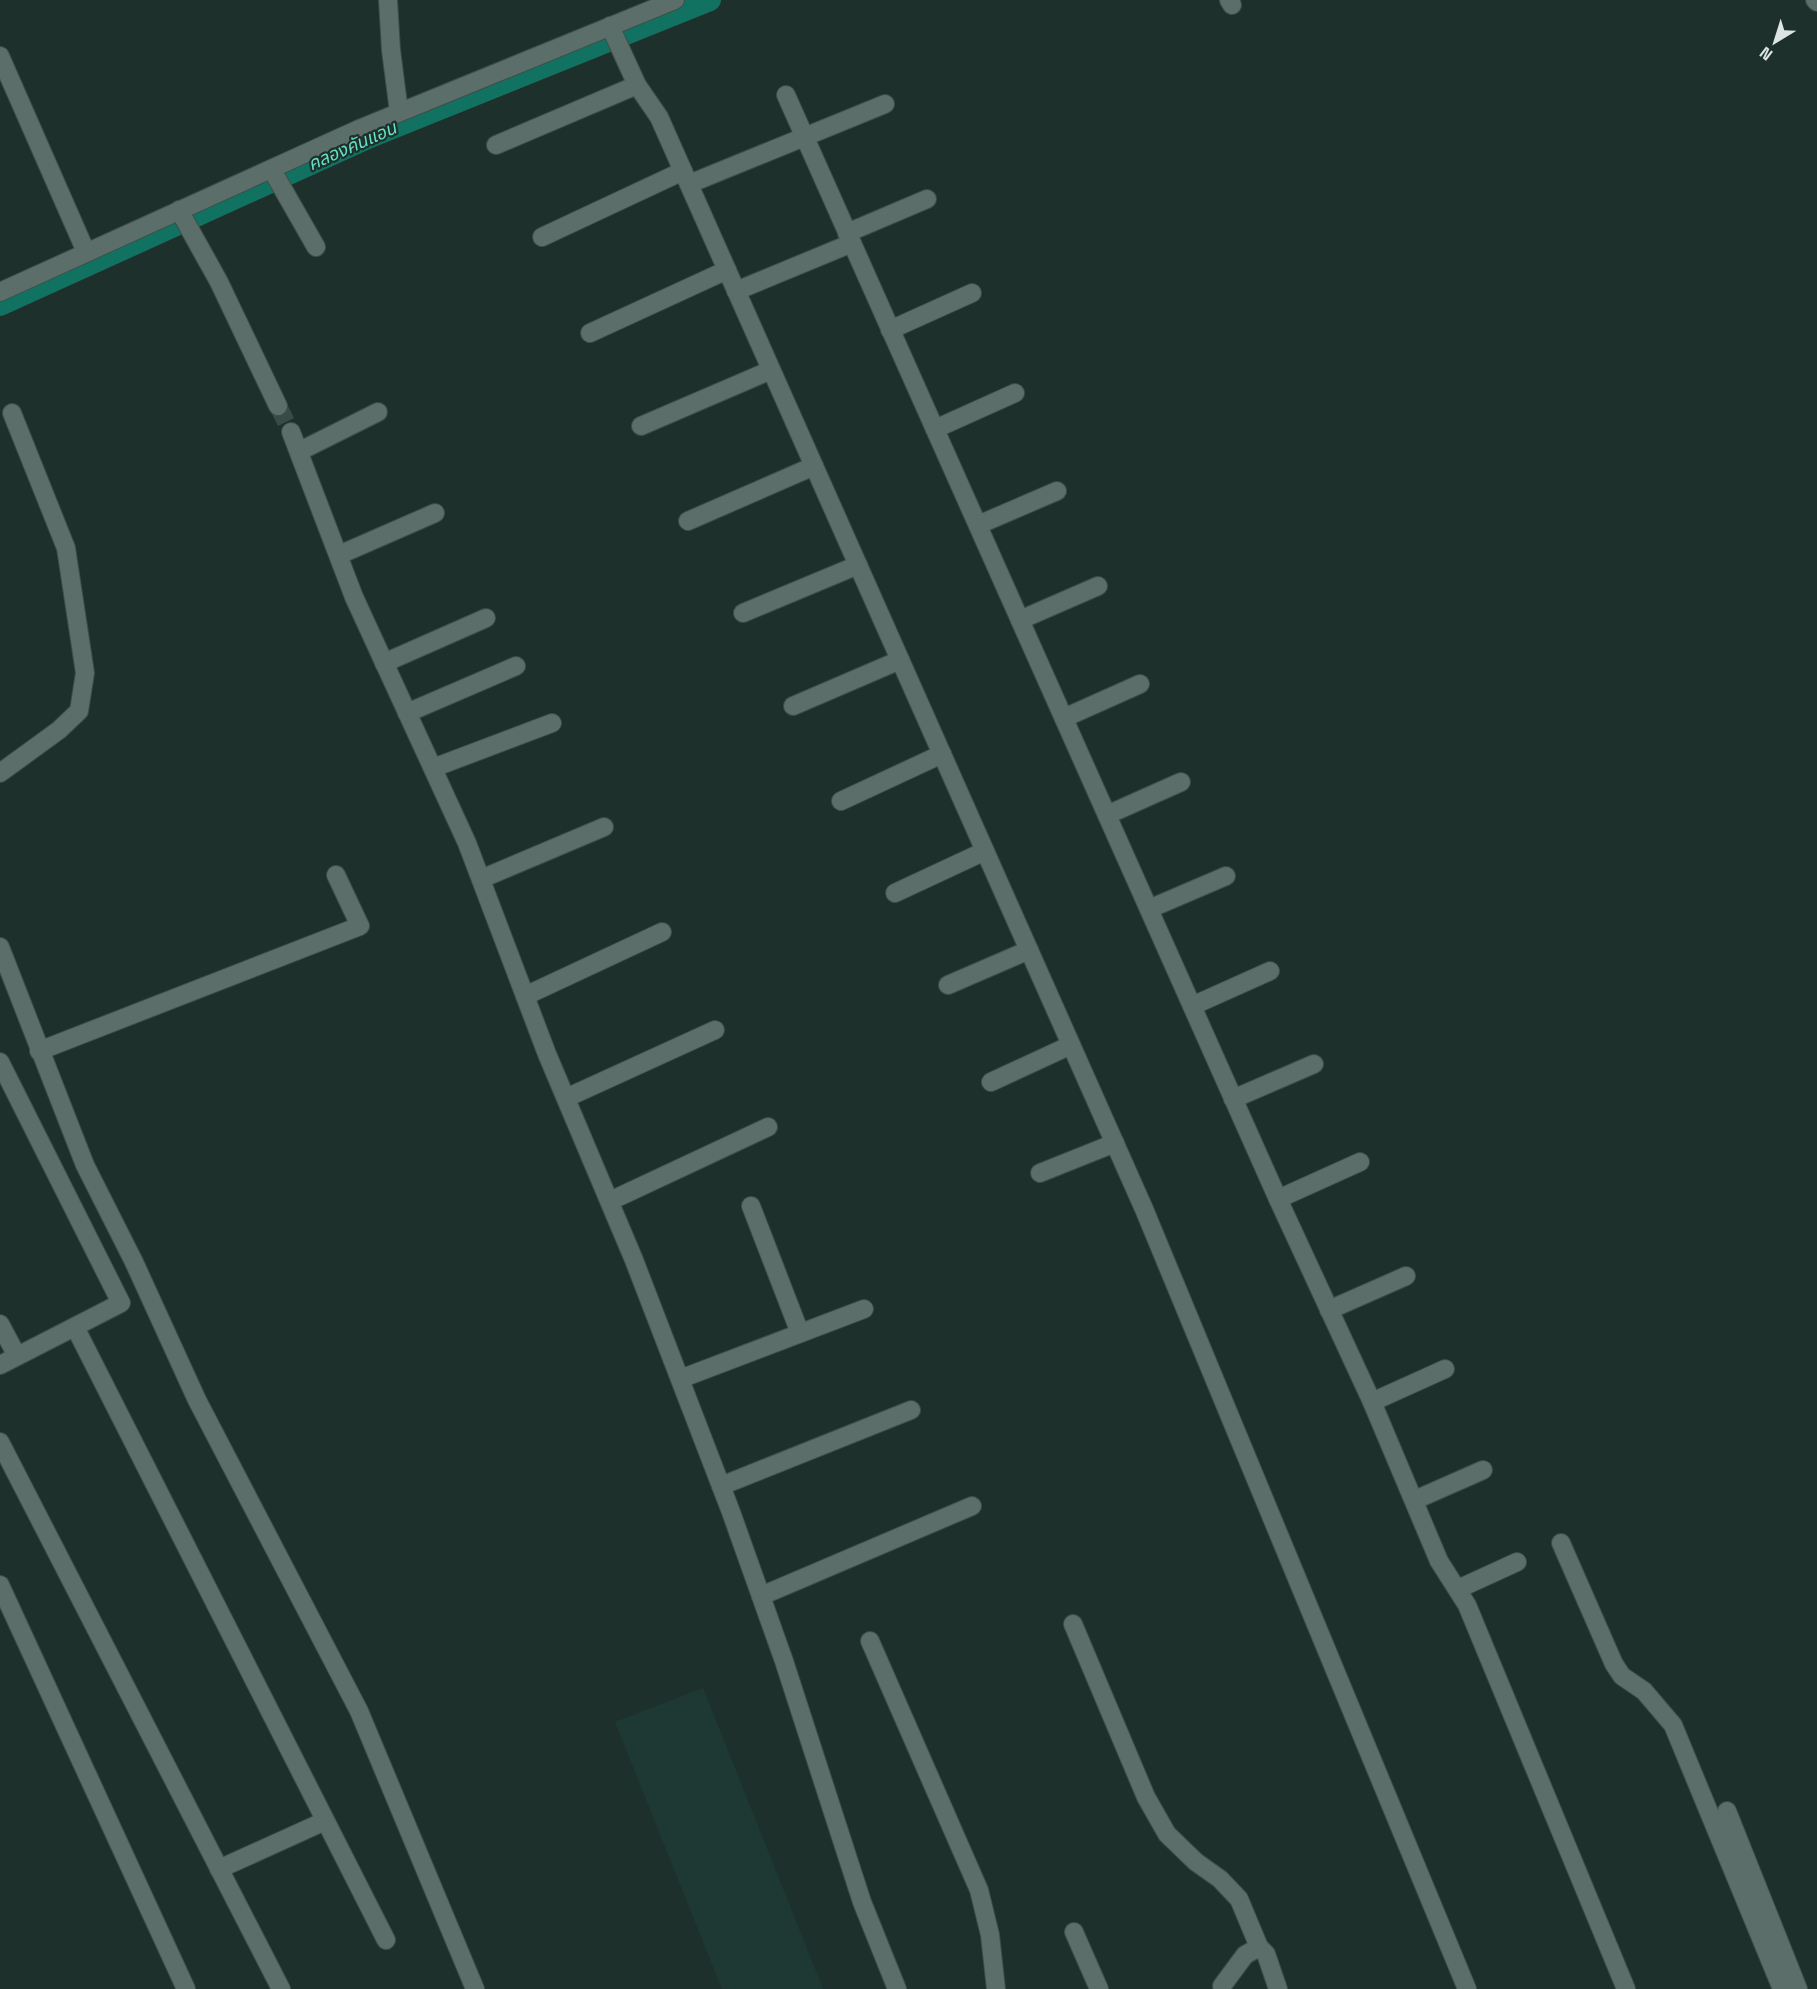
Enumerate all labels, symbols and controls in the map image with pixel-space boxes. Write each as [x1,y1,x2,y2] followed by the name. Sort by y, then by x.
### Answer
[1745,12,1805,72] north arrow
[1755,42,1777,65] text: N
[304,115,401,175] water label: คลองคันแอน

